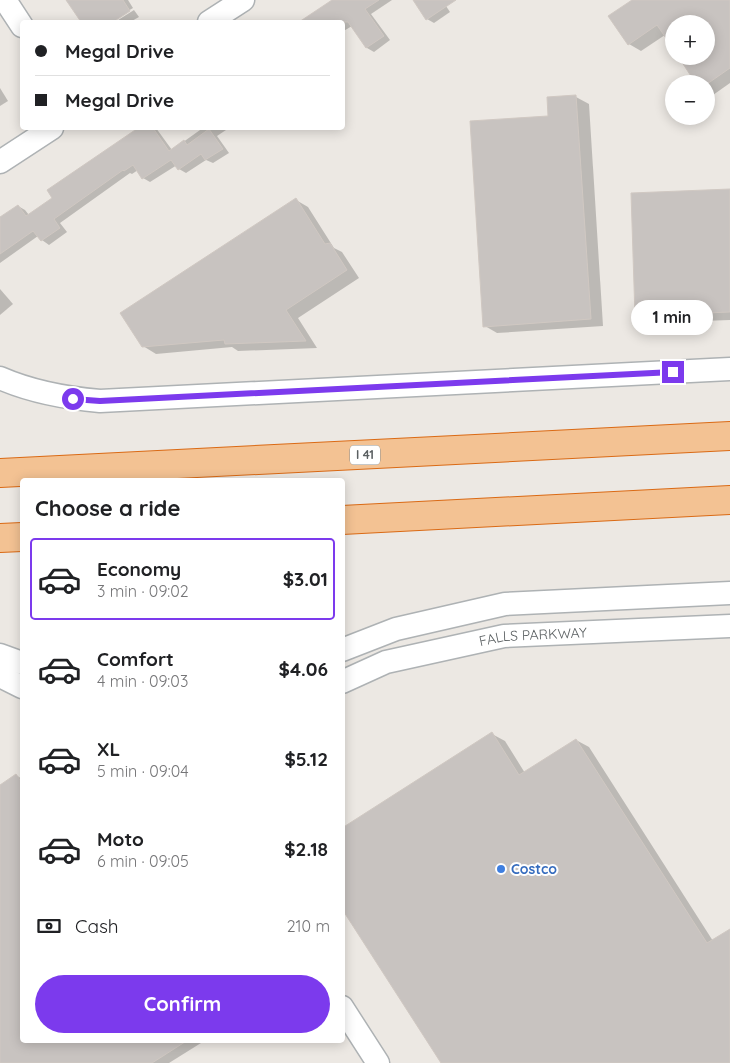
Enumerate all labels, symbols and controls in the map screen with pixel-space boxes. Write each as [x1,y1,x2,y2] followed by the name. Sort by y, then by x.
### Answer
[665,15,715,125] map controls
[665,15,715,65] button: +
[65,39,174,63] text: Megal Drive
[665,75,715,125] button: −
[65,88,174,112] text: Megal Drive
[632,300,714,334] callout: 1 min
[653,307,691,327] text: 1 min
[662,361,684,383] route end
[62,388,84,410] route start
[350,446,380,464] road number: I 41
[35,494,180,522] text: Choose a ride
[37,557,82,602] icon: car
[97,557,181,581] text: Economy
[283,567,328,591] text: $3.01
[97,581,189,601] text: 3 min · 09:02
[477,623,587,650] street label: FALLS PARKWAY
[37,647,82,692] icon: car
[97,647,174,671] text: Comfort
[279,657,328,681] text: $4.06
[97,671,188,691] text: 4 min · 09:03
[37,737,82,782] icon: car
[97,737,120,761] text: XL
[284,747,328,771] text: $5.12
[97,761,189,781] text: 5 min · 09:04
[37,827,82,872] icon: car
[97,827,144,851] text: Moto
[284,837,328,861] text: $2.18
[97,851,189,871] text: 6 min · 09:05
[511,860,557,878] place label: Costco
[495,863,507,875] marker: Costco
[35,912,63,940] icon: cash
[75,914,119,938] text: Cash
[287,916,330,936] text: 210 m
[35,975,330,1033] button: Confirm

